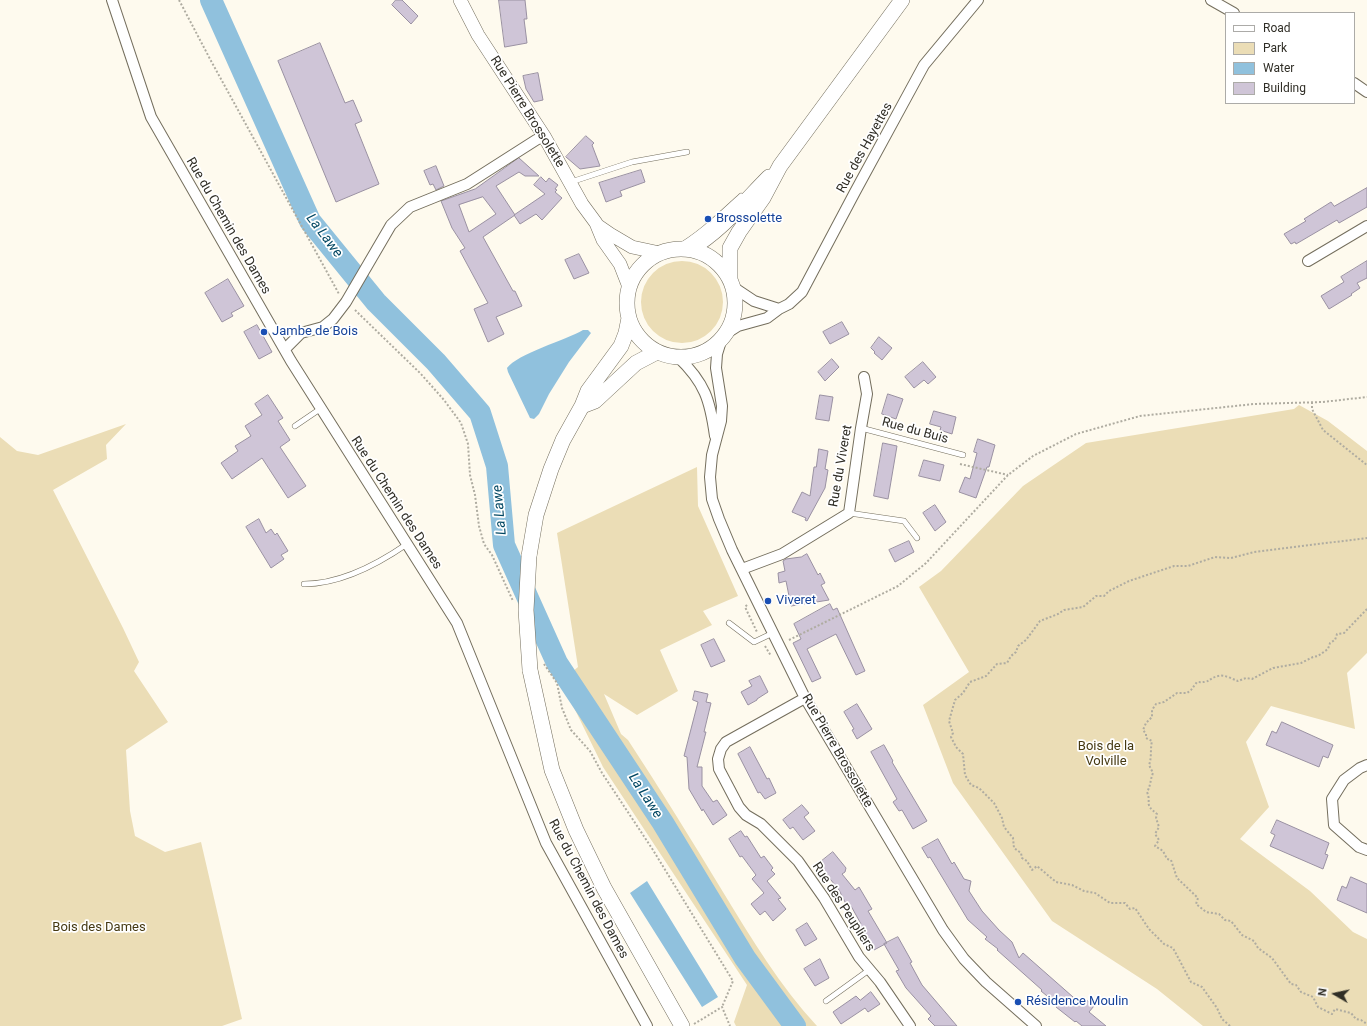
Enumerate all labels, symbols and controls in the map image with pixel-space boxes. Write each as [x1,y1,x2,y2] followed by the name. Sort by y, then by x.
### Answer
[1225,12,1355,104] legend
[1263,21,1291,35] text: Road
[1263,41,1287,55] text: Park
[486,53,568,171] street label: Rue Pierre Brossolette
[1263,61,1294,75] text: Water
[1263,81,1306,95] text: Building
[834,100,896,196] street label: Rue des Hayettes
[182,155,274,297] street label: Rue du Chemin des Dames
[302,211,346,261] water label: La Lawe
[716,211,782,227] place label: Brossolette
[703,214,713,224] marker: Brossolette
[272,324,358,340] place label: Jambe de Bois
[259,327,269,337] marker: Jambe de Bois
[880,415,950,447] street label: Rue du Buis
[826,424,856,508] street label: Rue du Viveret
[347,434,445,572] street label: Rue du Chemin des Dames
[489,484,511,536] water label: La Lawe
[776,593,816,609] place label: Viveret
[763,596,773,606] marker: Viveret
[798,691,876,811] street label: Rue Pierre Brossolette
[1078,739,1134,770] park label: Bois de la Volville
[624,770,666,822] water label: La Lawe
[545,817,631,961] street label: Rue du Chemin des Dames
[808,859,878,955] street label: Rue des Peupliers
[52,920,146,936] park label: Bois des Dames
[1315,974,1355,1014] north arrow
[1316,987,1330,997] text: N
[1026,994,1129,1010] place label: Résidence Moulin
[1013,997,1023,1007] marker: Résidence Moulin

